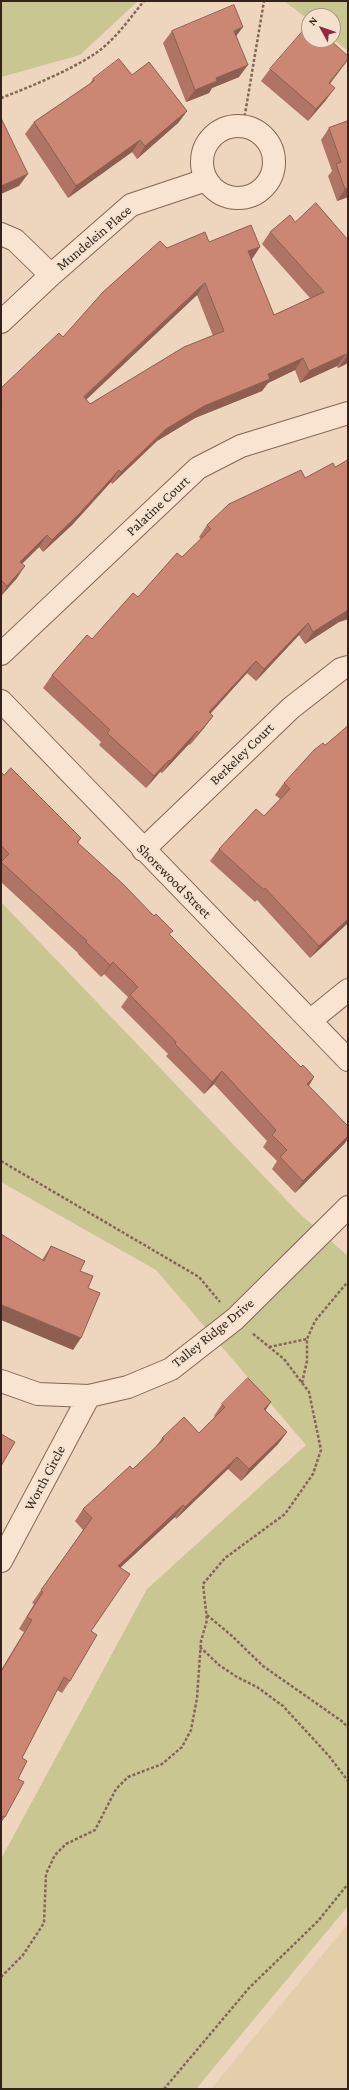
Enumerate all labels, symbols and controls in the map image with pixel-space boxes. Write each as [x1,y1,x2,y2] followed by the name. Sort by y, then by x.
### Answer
[301,8,341,48] north arrow
[306,14,320,28] text: N
[53,202,135,274] street label: Mundelein Place
[123,472,193,540] street label: Palatine Court
[206,719,278,789] street label: Berkeley Court
[133,840,215,922] street label: Shorewood Street
[169,1295,257,1371] street label: Talley Ridge Drive
[21,1443,69,1513] street label: Worth Circle

